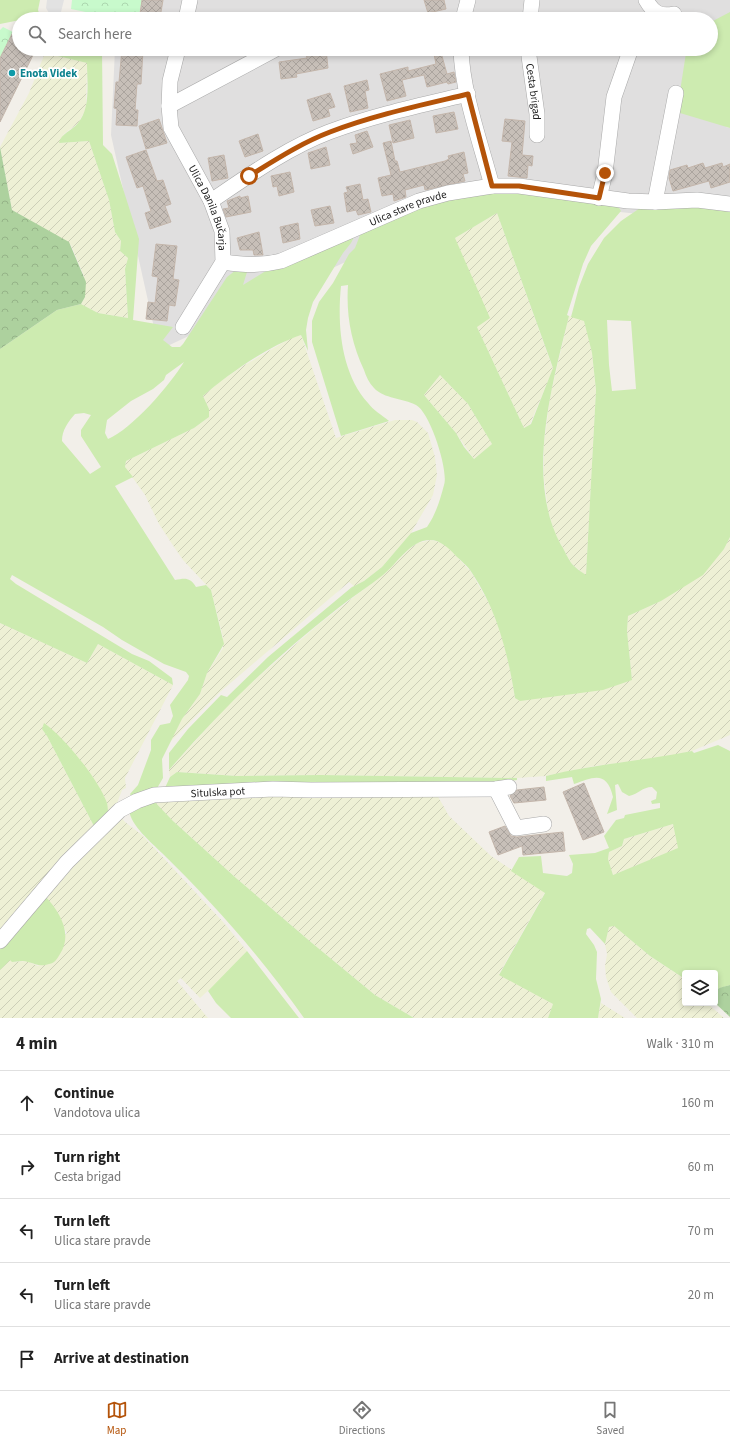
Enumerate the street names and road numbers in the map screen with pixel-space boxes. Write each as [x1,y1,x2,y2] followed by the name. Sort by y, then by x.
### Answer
[522,62,544,120] street label: Cesta brigad
[185,162,230,251] street label: Ulica Danila Bučarja
[367,187,449,230] street label: Ulica stare pravde
[190,783,246,801] street label: Situlska pot

